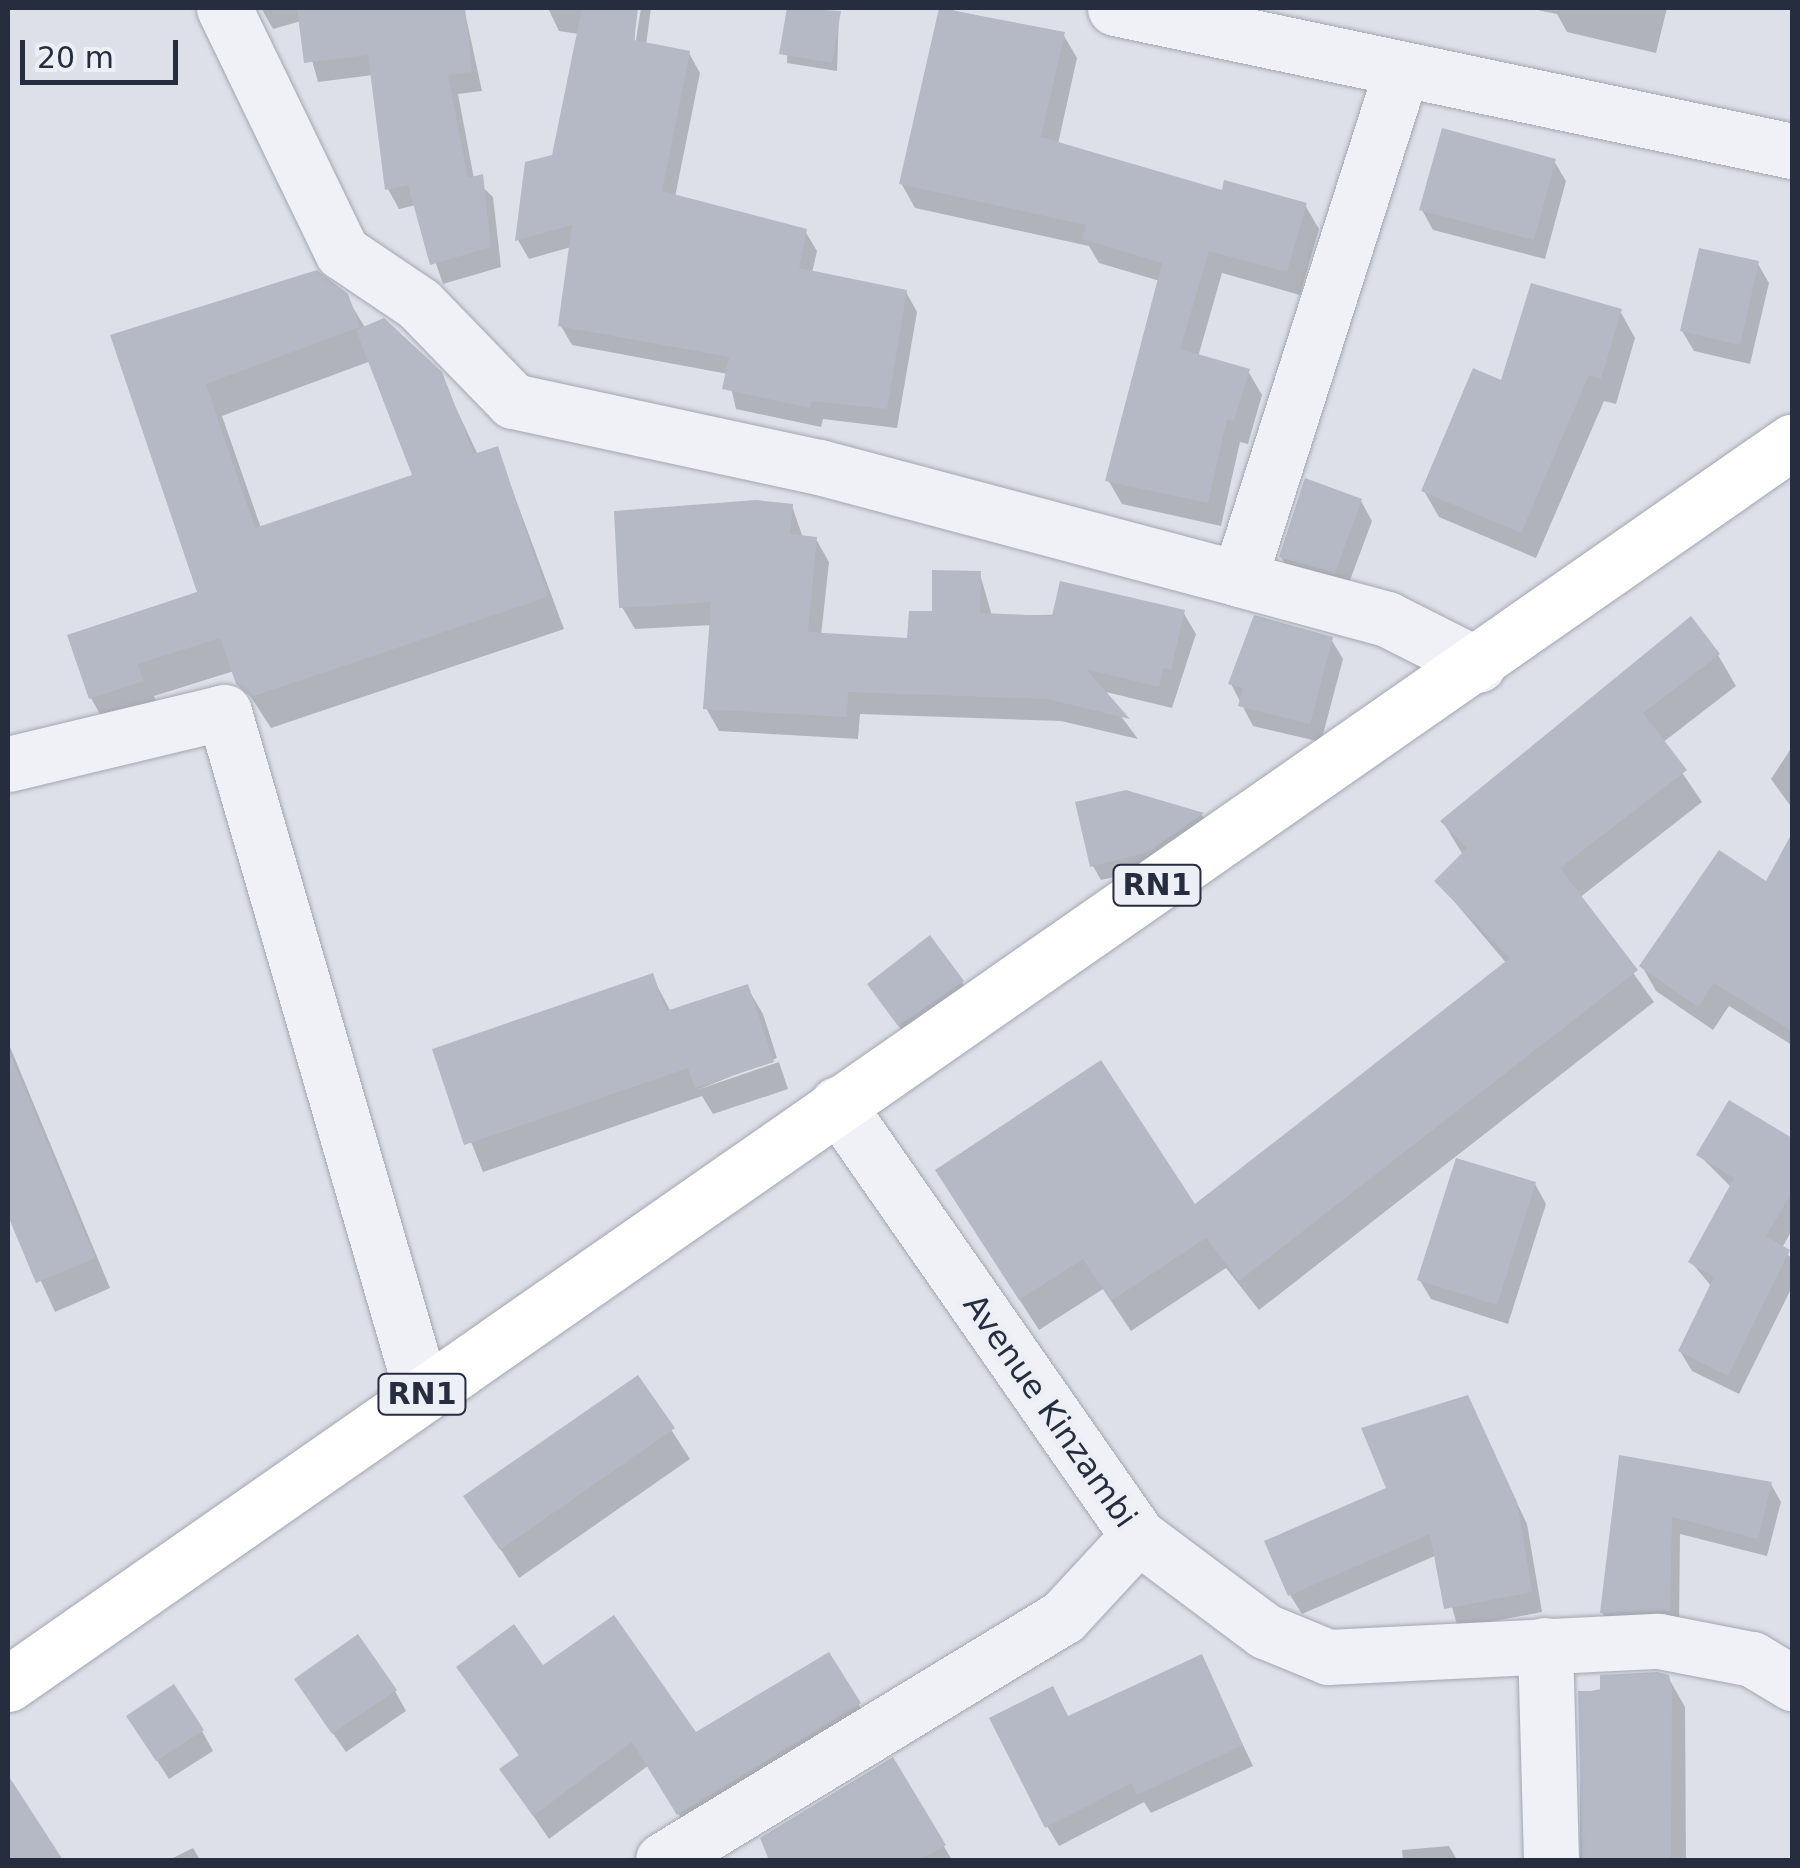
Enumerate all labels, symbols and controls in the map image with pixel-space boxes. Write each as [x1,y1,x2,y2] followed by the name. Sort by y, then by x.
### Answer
[25,20,182,82] scale bar
[37,40,114,75] text: 20 m
[1112,860,1202,910] road number: RN1
[955,1287,1145,1535] street label: Avenue Kinzambi
[377,1369,467,1419] road number: RN1

